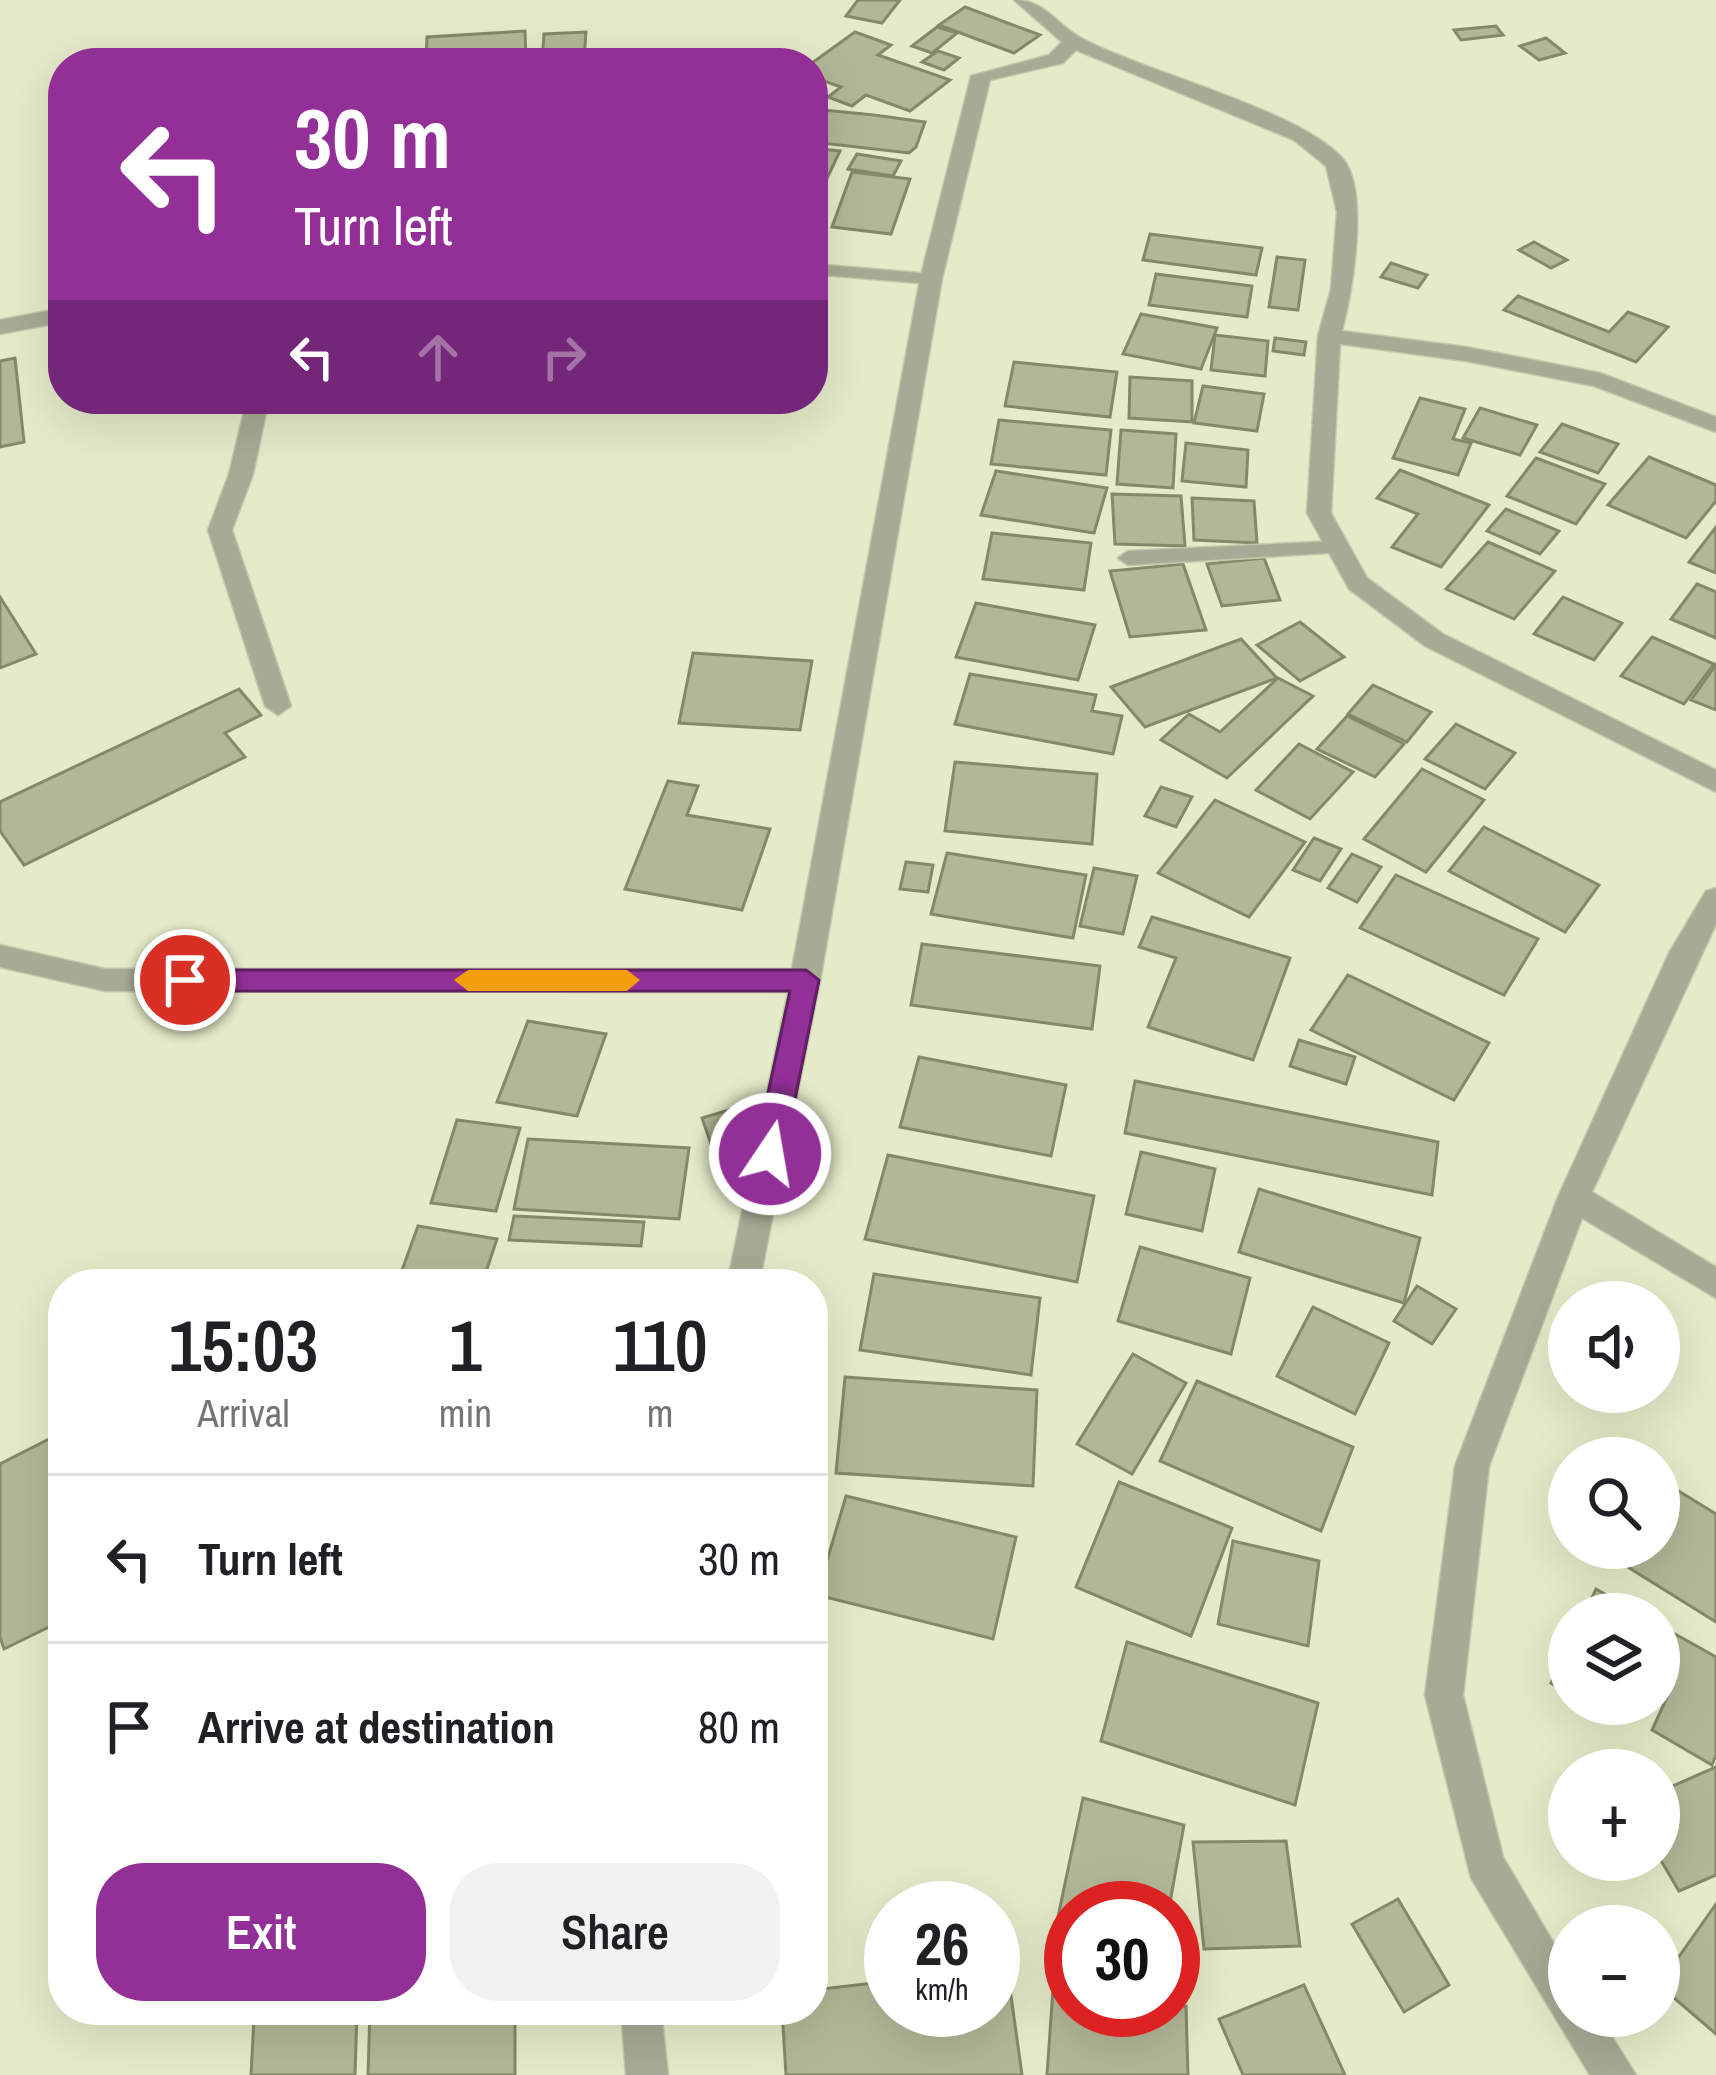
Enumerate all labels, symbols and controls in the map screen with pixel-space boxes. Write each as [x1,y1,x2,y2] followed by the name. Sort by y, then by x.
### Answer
[294,81,451,194] text: 30 m
[96,96,252,252] icon: left
[294,189,453,262] text: Turn left
[279,324,345,390] icon: left
[405,324,471,390] icon: ahead
[531,324,597,390] icon: right
[134,929,236,1031] pin
[152,947,218,1013] icon: arrive
[707,1091,833,1217] position arrow
[1548,1281,1680,2037] map controls
[1548,1281,1680,1413] button: sound
[168,1296,318,1393] text: 15:03
[449,1296,482,1393] text: 1
[613,1296,708,1393] text: 110
[197,1387,290,1439] text: Arrival
[439,1387,492,1439] text: min
[647,1387,673,1439] text: m
[1548,1437,1680,1569] button: search
[96,1526,162,1592] icon: left
[198,1528,343,1589] text: Turn left
[698,1528,780,1589] text: 30 m
[1548,1593,1680,1725] button: layers
[96,1694,162,1760] icon: arrive
[198,1696,555,1757] text: Arrive at destination
[698,1696,780,1757] text: 80 m
[1548,1749,1680,1881] button: +
[96,1863,426,2001] button: Exit
[450,1863,780,2001] button: Share
[1044,1881,1200,2037] speed limit sign: 30
[915,1903,969,1984] text: 26
[1548,1905,1680,2037] button: −
[915,1969,969,2009] text: km/h

